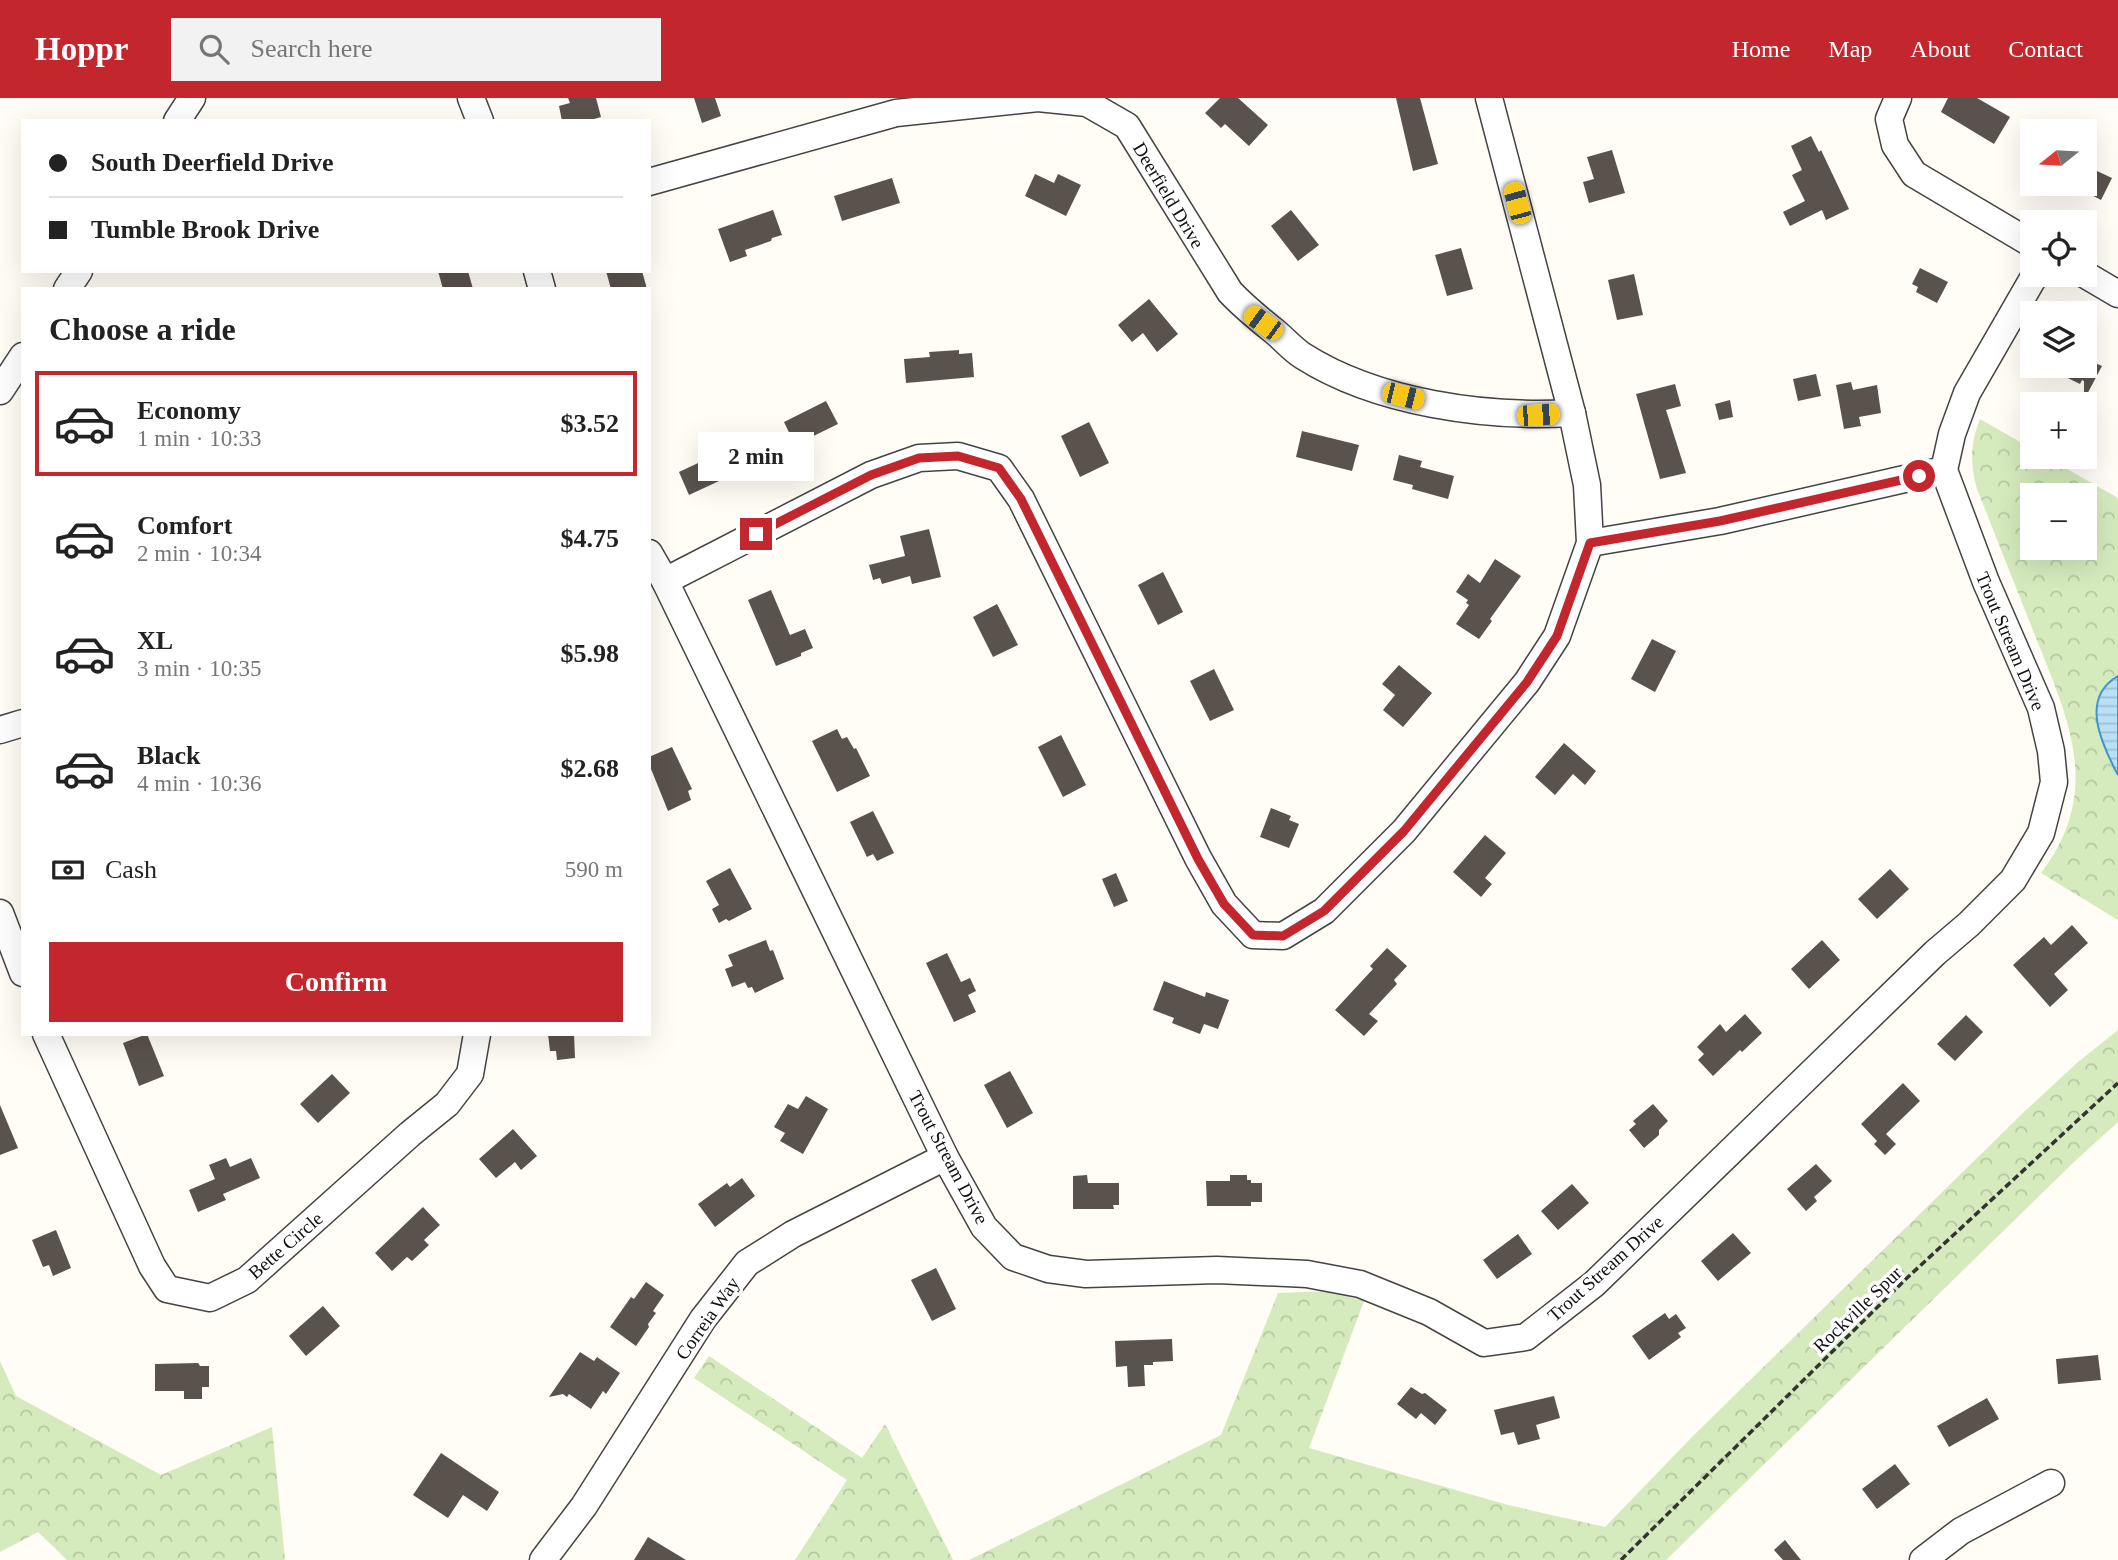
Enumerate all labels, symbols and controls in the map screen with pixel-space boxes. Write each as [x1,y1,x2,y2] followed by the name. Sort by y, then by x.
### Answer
[171,18,661,81] search box
[195,30,233,68] icon: search
[35,31,129,67] text: Hoppr
[251,34,373,63] text: Search here
[1732,36,1790,62] text: Home
[1828,36,1872,62] text: Map
[1910,36,1970,62] text: About
[2008,36,2083,62] text: Contact
[2020,119,2096,196] north arrow
[2020,119,2097,560] map controls
[1129,139,1208,252] street label: Deerfield Drive
[91,148,334,177] text: South Deerfield Drive
[1502,180,1533,226] car
[2020,210,2097,287] button: locate
[91,215,319,244] text: Tumble Brook Drive
[2020,301,2097,378] button: layers
[1240,302,1287,344] car
[49,311,236,347] text: Choose a ride
[1381,381,1426,411] car
[53,392,116,455] icon: car
[2020,392,2097,469] button: +
[137,396,241,425] text: Economy
[1517,403,1560,427] car
[561,409,619,438] text: $3.52
[137,426,262,451] text: 1 min · 10:33
[698,432,814,482] callout: 2 min
[728,444,784,469] text: 2 min
[1903,460,1935,492] route start
[2020,483,2097,560] button: −
[53,507,116,570] icon: car
[137,511,232,540] text: Comfort
[740,518,772,550] route end
[561,524,619,553] text: $4.75
[137,541,262,566] text: 2 min · 10:34
[1972,569,2049,713] street label: Trout Stream Drive
[53,622,116,685] icon: car
[137,626,173,655] text: XL
[561,639,619,668] text: $5.98
[137,656,262,681] text: 3 min · 10:35
[53,737,116,800] icon: car
[137,741,201,770] text: Black
[561,754,619,783] text: $2.68
[137,771,262,796] text: 4 min · 10:36
[49,851,87,889] icon: cash
[105,855,157,884] text: Cash
[565,857,623,882] text: 590 m
[49,942,623,1022] button: Confirm
[905,1087,993,1228] street label: Trout Stream Drive
[244,1208,327,1283] street label: Bette Circle
[1543,1211,1667,1326] street label: Trout Stream Drive
[1809,1262,1906,1357] street label: Rockville Spur
[671,1273,744,1364] street label: Correia Way

